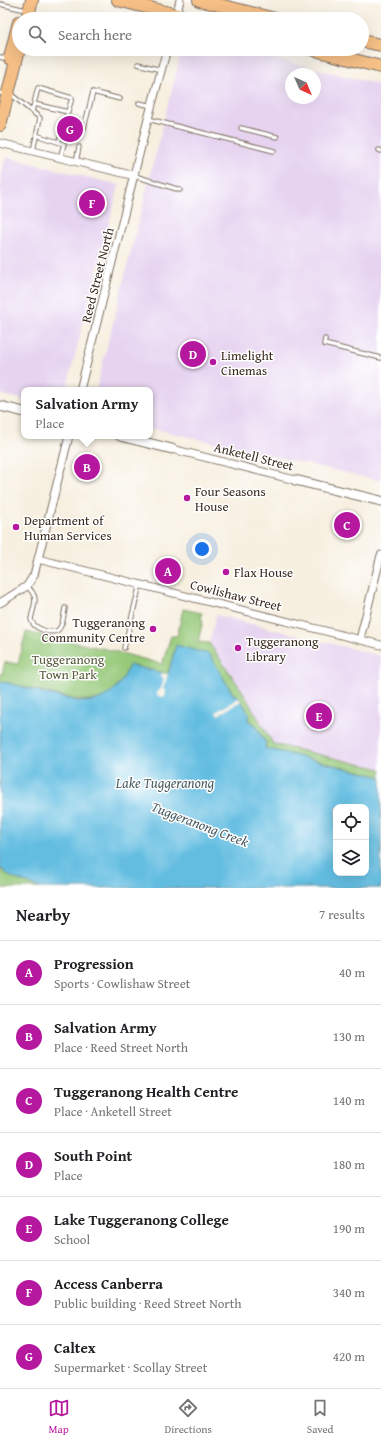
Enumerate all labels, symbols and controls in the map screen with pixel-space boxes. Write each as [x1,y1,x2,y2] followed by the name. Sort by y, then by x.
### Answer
[12,12,369,56] search box
[26,23,48,45] icon: search
[58,24,132,45] text: Search here
[285,68,321,104] north arrow
[57,114,83,144] pin: G
[79,188,105,218] pin: F
[76,225,119,325] street label: Reed Street North
[180,339,206,369] pin: D
[221,346,274,380] place label: Limelight Cinemas
[208,357,218,367] marker: Limelight Cinemas
[21,387,153,439] popup
[36,393,138,414] text: Salvation Army
[36,414,64,433] text: Place
[212,437,296,476] street label: Anketell Street
[74,452,100,482] pin: B
[195,482,266,516] place label: Four Seasons House
[182,493,192,503] marker: Four Seasons House
[334,510,360,540] pin: C
[24,511,112,545] place label: Department of Human Services
[11,522,21,532] marker: Department of Human Services
[192,539,212,559] your location
[155,556,181,586] pin: A
[234,563,293,582] place label: Flax House
[221,567,231,577] marker: Flax House
[188,575,284,616] street label: Cowlishaw Street
[42,613,146,647] place label: Tuggeranong Community Centre
[148,624,158,634] marker: Tuggeranong Community Centre
[246,632,319,666] place label: Tuggeranong Library
[233,643,243,653] marker: Tuggeranong Library
[32,650,105,684] park label: Tuggeranong Town Park
[306,701,332,731] pin: E
[115,773,215,793] water label: Lake Tuggeranong
[148,796,252,852] water label: Tuggeranong Creek
[333,804,369,876] map controls
[333,804,369,840] button: locate
[333,840,369,876] button: layers
[16,902,70,927] text: Nearby
[319,905,365,924] text: 7 results
[54,953,134,974] text: Progression
[25,963,33,982] text: A
[339,963,365,982] text: 40 m
[54,974,190,993] text: Sports · Cowlishaw Street
[54,1017,157,1038] text: Salvation Army
[25,1027,33,1046] text: B
[333,1027,365,1046] text: 130 m
[54,1038,188,1057] text: Place · Reed Street North
[54,1081,238,1102] text: Tuggeranong Health Centre
[25,1091,33,1110] text: C
[333,1091,365,1110] text: 140 m
[54,1102,172,1121] text: Place · Anketell Street
[54,1145,132,1166] text: South Point
[25,1155,33,1174] text: D
[333,1155,365,1174] text: 180 m
[54,1166,83,1185] text: Place
[54,1209,229,1230] text: Lake Tuggeranong College
[26,1219,32,1238] text: E
[333,1219,365,1238] text: 190 m
[54,1230,90,1249] text: School
[54,1273,163,1294] text: Access Canberra
[26,1283,32,1302] text: F
[333,1283,365,1302] text: 340 m
[54,1294,242,1313] text: Public building · Reed Street North
[54,1337,96,1358] text: Caltex
[25,1347,33,1366] text: G
[333,1347,365,1366] text: 420 m
[54,1358,207,1377] text: Supermarket · Scollay Street
[48,1397,70,1437] tab: Map
[165,1397,212,1437] tab: Directions
[307,1397,333,1437] tab: Saved

